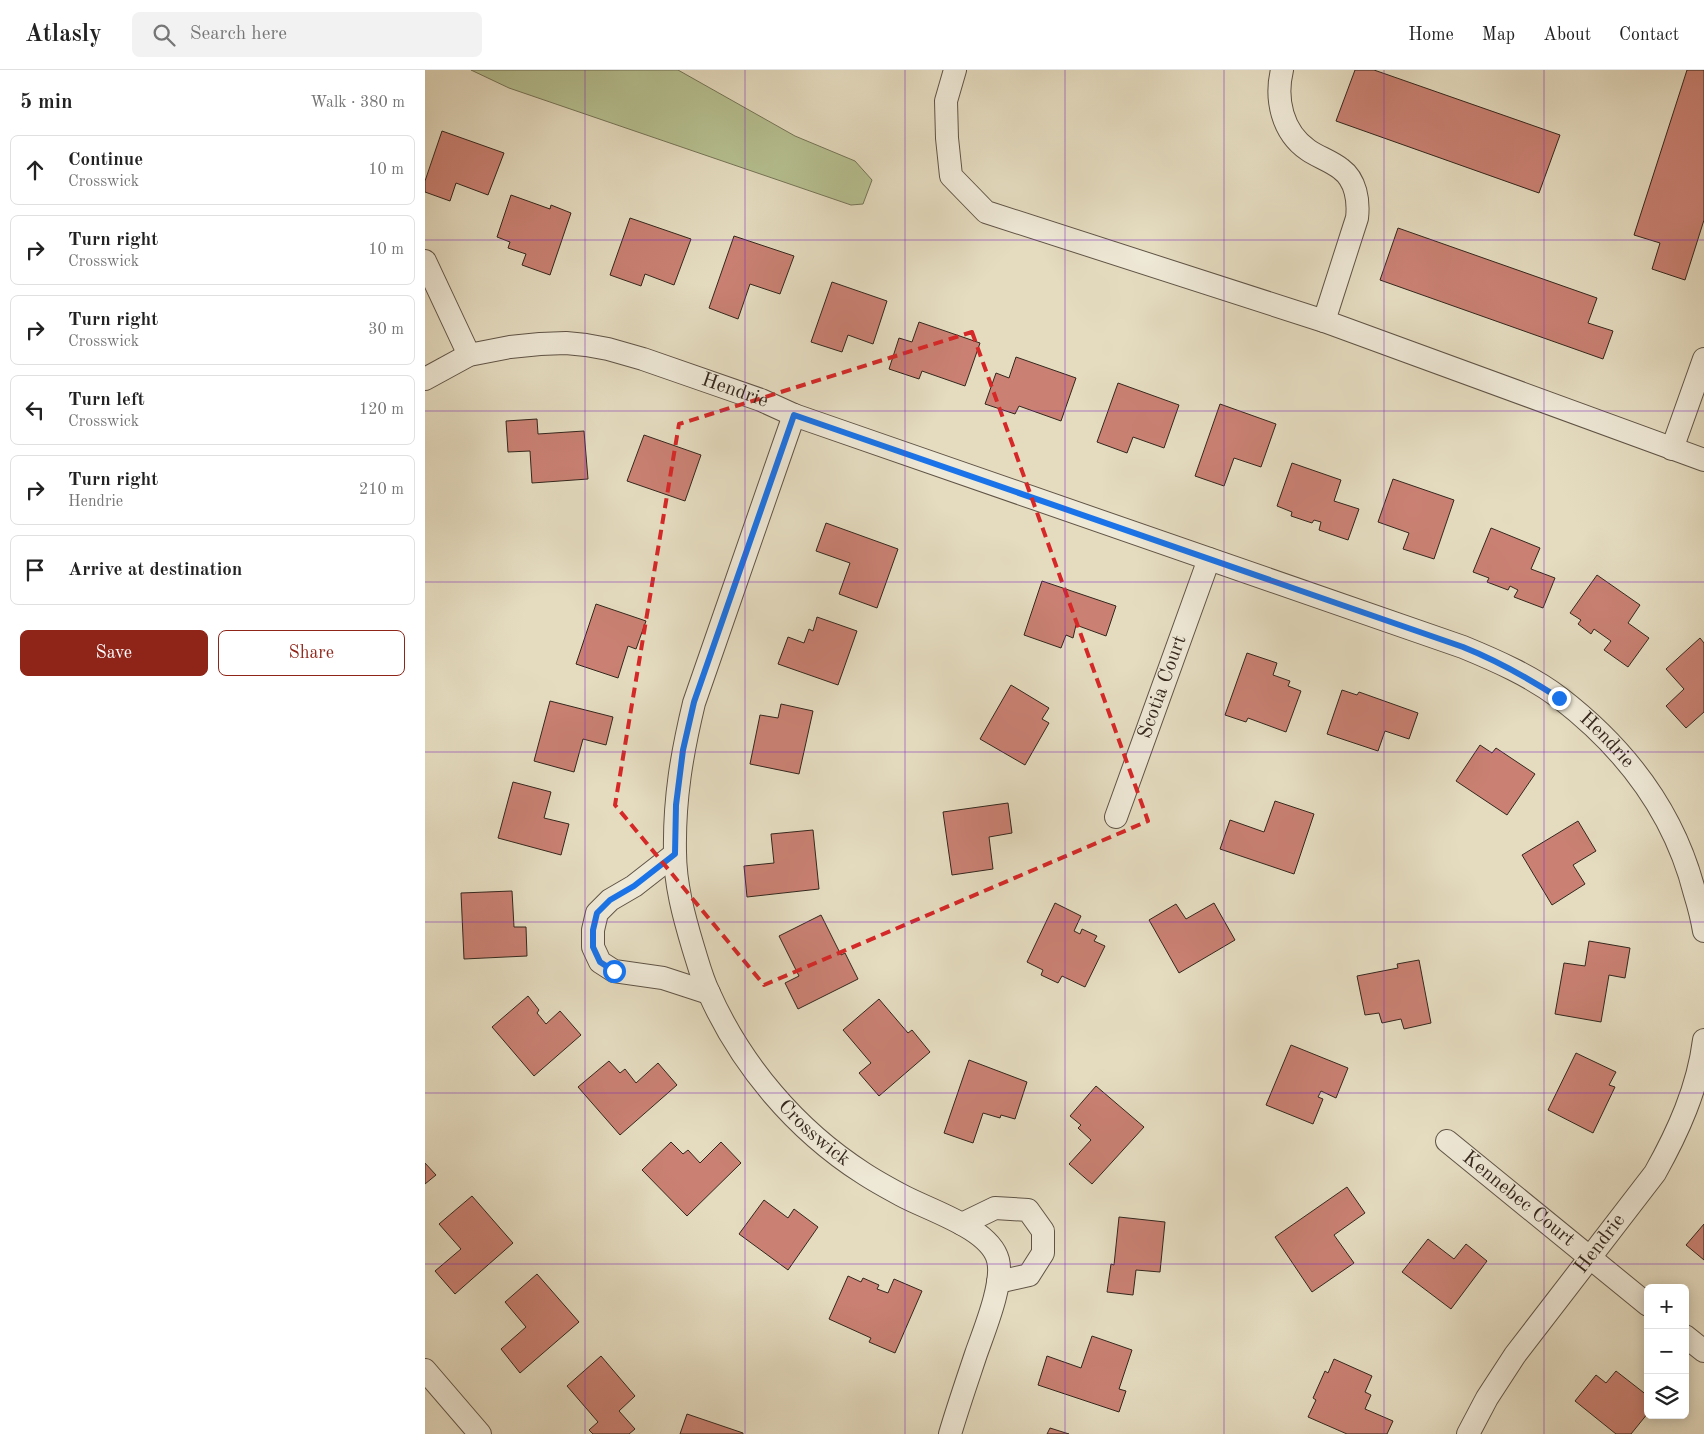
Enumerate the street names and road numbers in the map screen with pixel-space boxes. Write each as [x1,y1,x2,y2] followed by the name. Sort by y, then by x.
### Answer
[699,370,771,412] street label: Hendrie
[1135,633,1191,741] street label: Scotia Court
[1575,709,1638,772] street label: Hendrie
[774,1096,853,1171] street label: Crosswick
[1458,1148,1578,1251] street label: Kennebec Court
[1571,1211,1629,1278] street label: Hendrie

